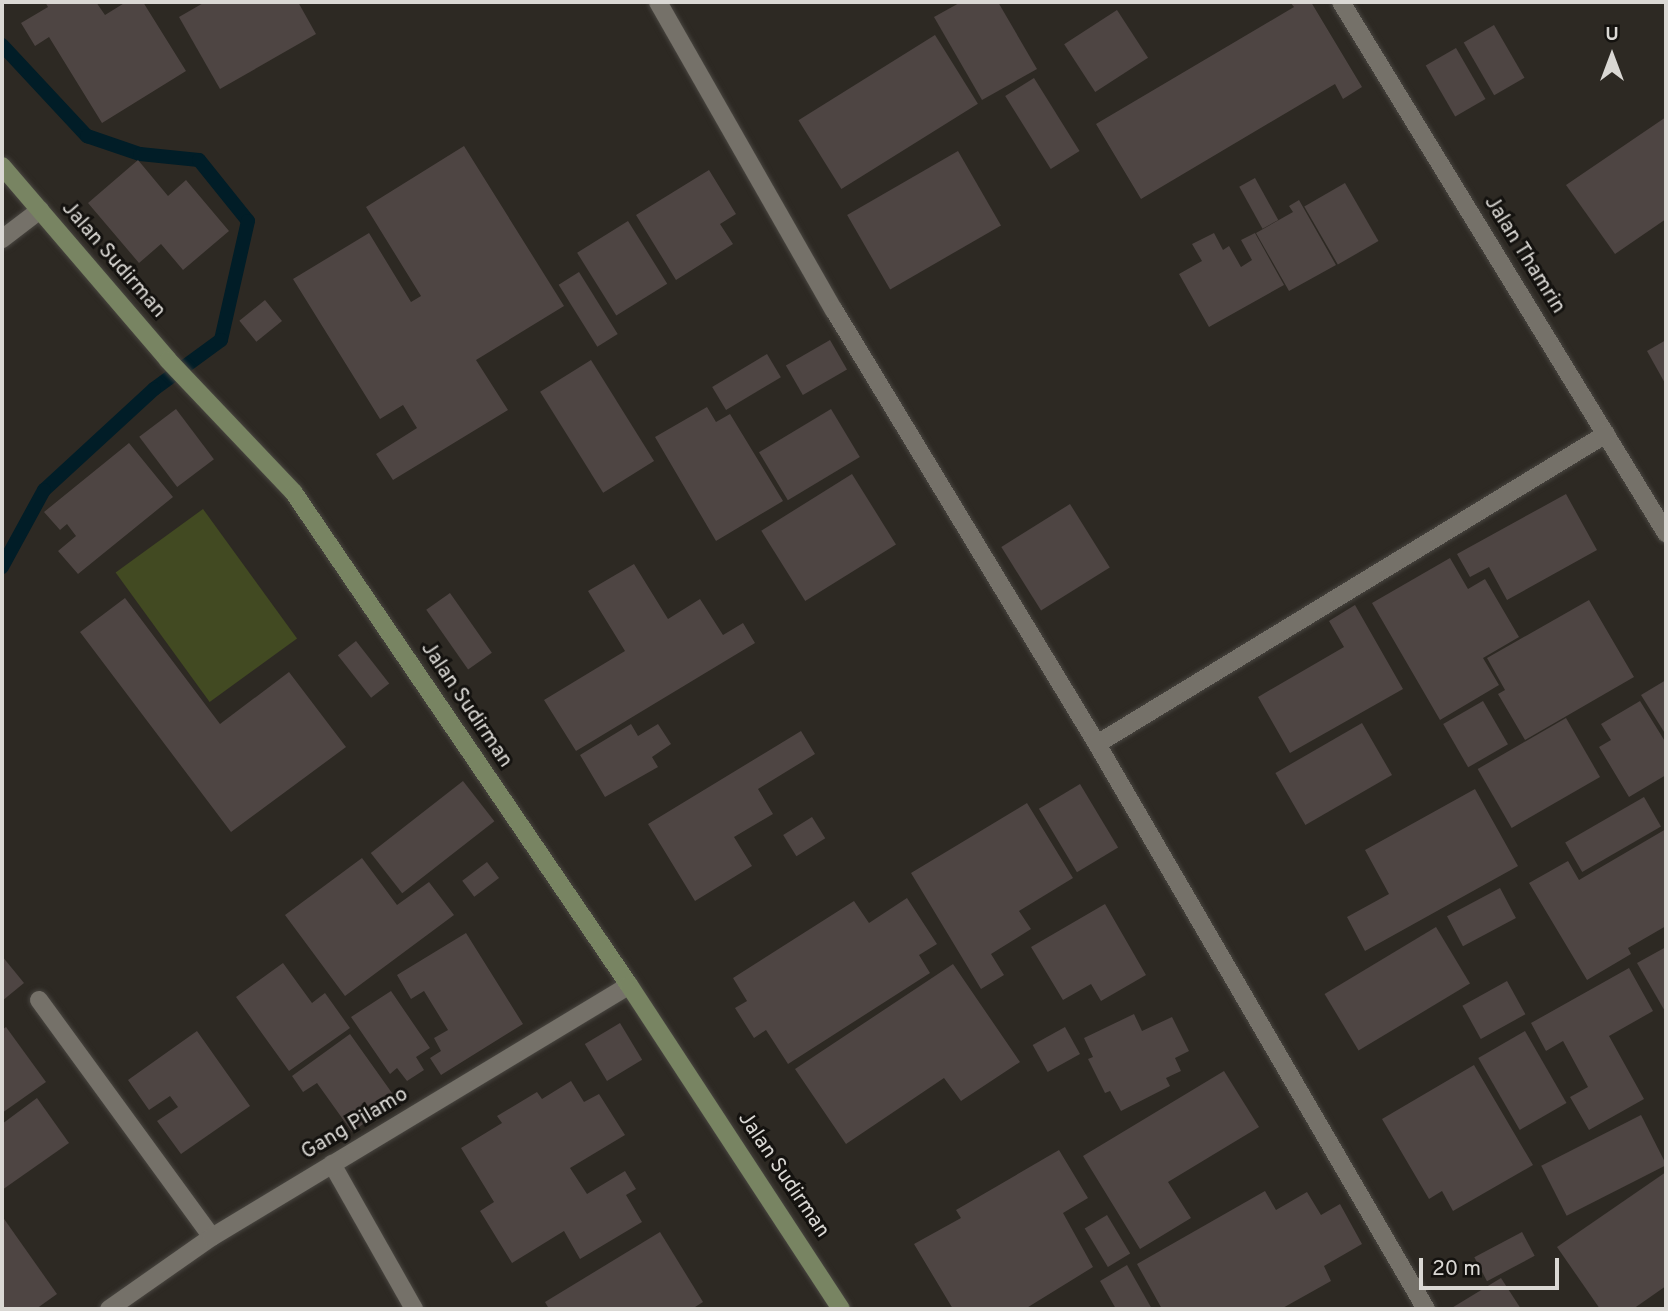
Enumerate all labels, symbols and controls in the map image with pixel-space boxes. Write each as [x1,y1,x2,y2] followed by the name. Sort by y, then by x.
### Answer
[1577,21,1647,91] north arrow
[1605,23,1619,47] text: U
[1478,191,1570,319] street label: Jalan Thamrin
[55,196,171,324] street label: Jalan Sudirman
[415,637,517,773] street label: Jalan Sudirman
[297,1082,413,1166] street label: Gang Pilamo
[732,1107,834,1243] street label: Jalan Sudirman
[1423,1244,1563,1288] scale bar
[1432,1256,1481,1283] text: 20 m

